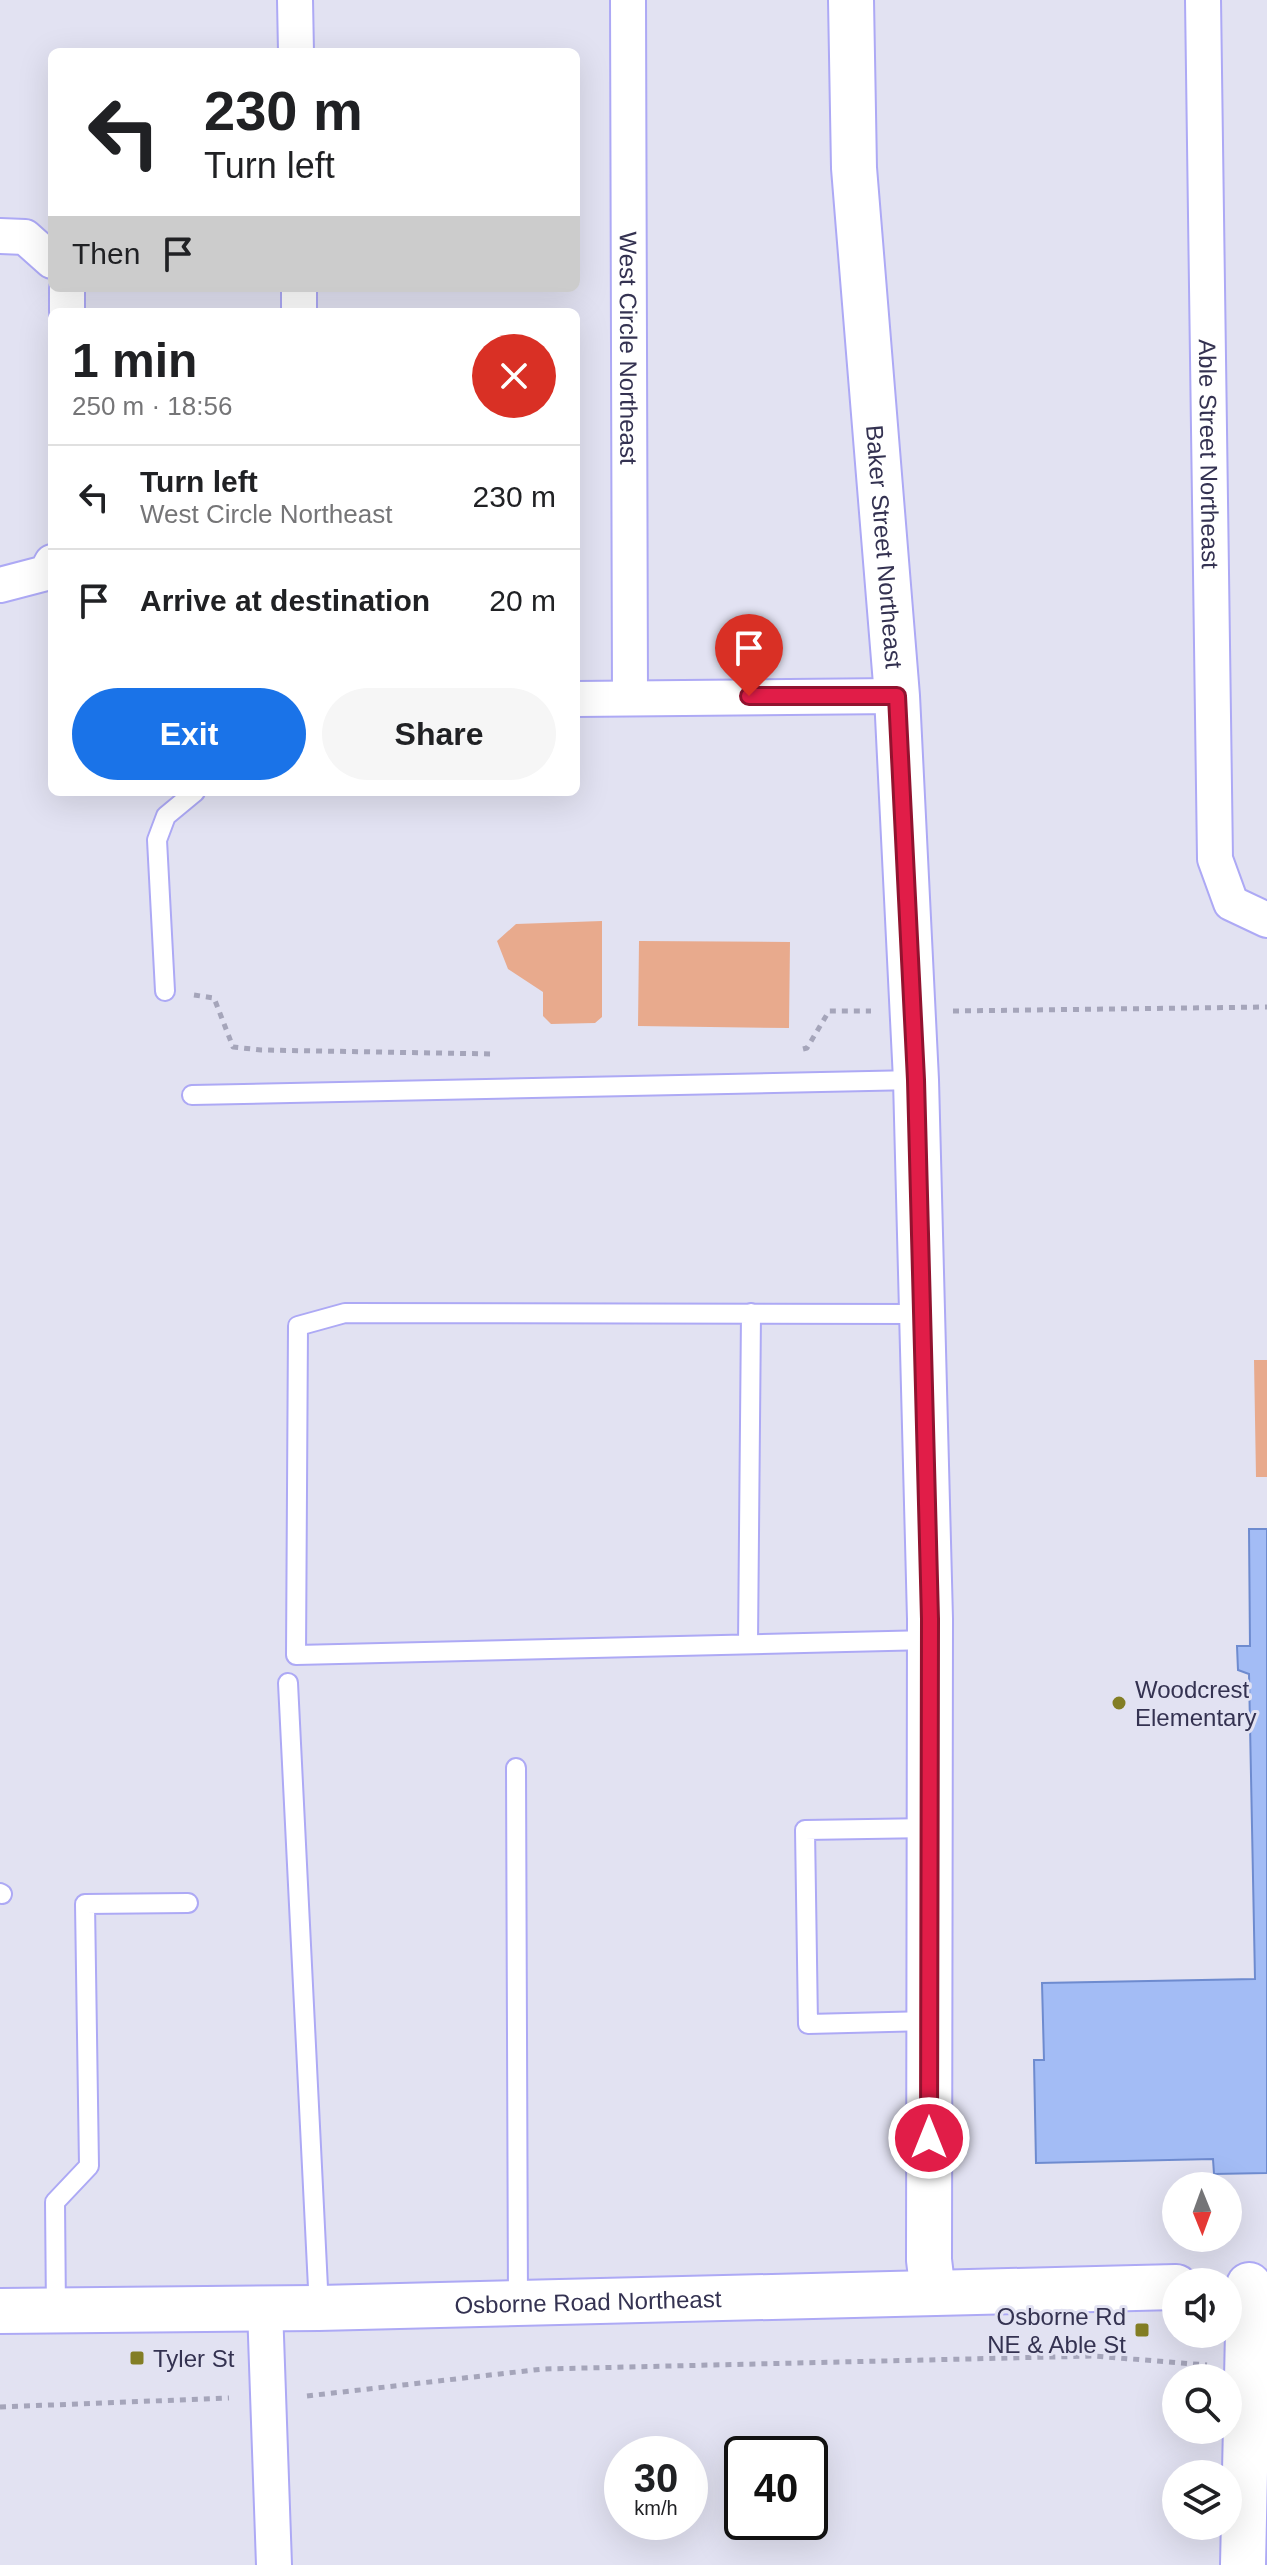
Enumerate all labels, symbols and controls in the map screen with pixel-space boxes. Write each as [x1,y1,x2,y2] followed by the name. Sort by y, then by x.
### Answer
[204,79,363,142] text: 230 m
[72,80,176,184] icon: left
[204,145,335,186] text: Turn left
[615,231,643,465] street label: West Circle Northeast
[156,232,200,276] icon: arrive
[72,237,140,270] text: Then
[72,334,197,387] text: 1 min
[472,334,556,418] button: close
[1194,339,1224,569] street label: Able Street Northeast
[72,391,232,421] text: 250 m · 18:56
[861,424,908,670] street label: Baker Street Northeast
[140,465,258,498] text: Turn left
[72,475,116,519] icon: left
[473,480,556,513] text: 230 m
[140,499,392,529] text: West Circle Northeast
[72,579,116,623] icon: arrive
[140,584,430,617] text: Arrive at destination
[489,584,556,617] text: 20 m
[715,614,783,696] pin
[727,626,771,670] icon: arrive
[72,688,306,780] button: Exit
[322,688,556,780] button: Share
[1135,1676,1256,1731] place label: Woodcrest Elementary
[1110,1694,1128,1712] marker: Woodcrest Elementary
[887,2096,971,2180] position arrow
[1162,2172,1242,2252] north arrow
[1162,2172,1242,2540] map controls
[1162,2268,1242,2348] button: sound
[454,2285,722,2318] street label: Osborne Road Northeast
[987,2303,1126,2358] place label: Osborne Rd NE & Able St
[1133,2321,1151,2339] marker: Osborne Rd NE & Able St
[153,2345,235,2372] place label: Tyler St
[128,2349,146,2367] marker: Tyler St
[1162,2364,1242,2444] button: search
[724,2436,828,2540] speed limit sign: 40
[634,2456,678,2500] text: 30
[1162,2460,1242,2540] button: layers
[634,2497,678,2519] text: km/h

